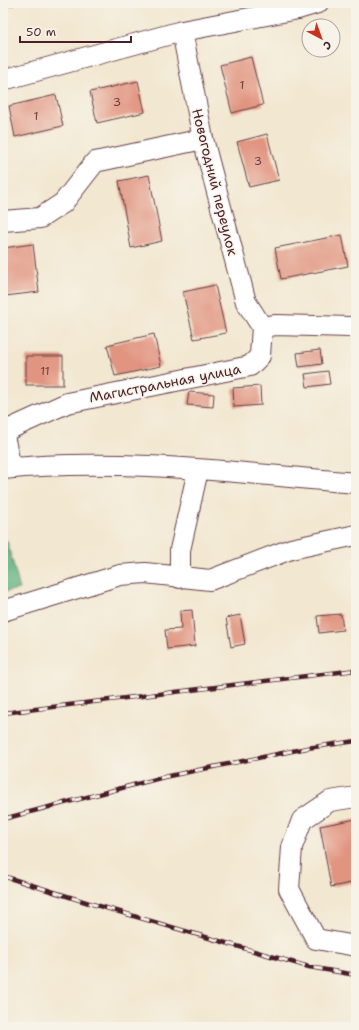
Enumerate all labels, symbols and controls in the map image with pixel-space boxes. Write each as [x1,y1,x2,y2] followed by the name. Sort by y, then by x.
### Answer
[20,18,131,44] scale bar
[301,18,341,58] north arrow
[26,24,56,40] text: 50 m
[320,37,335,53] text: С
[239,77,245,93] house number: 1
[113,94,121,110] house number: 3
[188,107,242,258] street label: Новогодний переулок
[33,108,39,124] house number: 1
[254,153,262,169] house number: 3
[88,359,243,407] street label: Магистральная улица
[40,363,50,379] house number: 11

